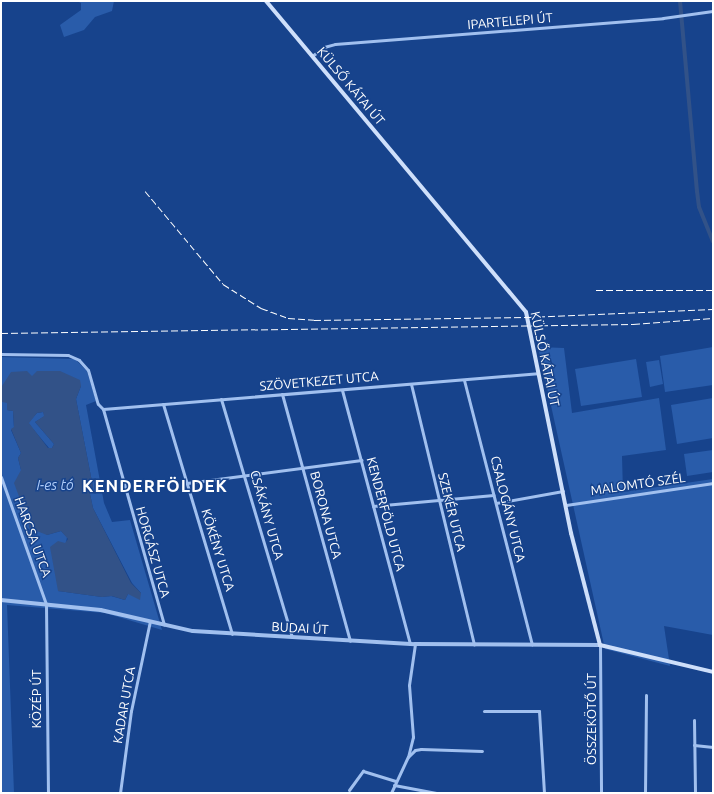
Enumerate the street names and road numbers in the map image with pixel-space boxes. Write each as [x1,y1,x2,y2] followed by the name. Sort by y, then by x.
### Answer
[467,9,553,33] street label: IPARTELEPI ÚT
[314,44,388,128] street label: KÜLSŐ KÁTAI ÚT
[527,310,563,408] street label: KÜLSŐ KÁTAI ÚT
[259,368,379,394] street label: SZÖVETKEZET UTCA
[487,454,529,564] street label: CSALOGÁNY UTCA
[363,455,409,573] street label: KENDERFÖLD UTCA
[247,468,287,562] street label: CSÁKÁNY UTCA
[307,470,345,560] street label: BORONA UTCA
[590,470,686,498] street label: MALOMTÓ SZÉL
[435,471,469,553] street label: SZEKÉR UTCA
[11,495,55,579] street label: HARCSA UTCA
[133,505,173,599] street label: HORGÁSZ UTCA
[198,507,238,593] street label: KÖKÉNY UTCA
[271,619,329,637] street label: BUDAI ÚT
[110,665,138,745] street label: KADAR UTCA
[28,669,44,729] street label: KÖZÉP ÚT
[583,673,599,765] street label: ÖSSZEKÖTŐ ÚT

